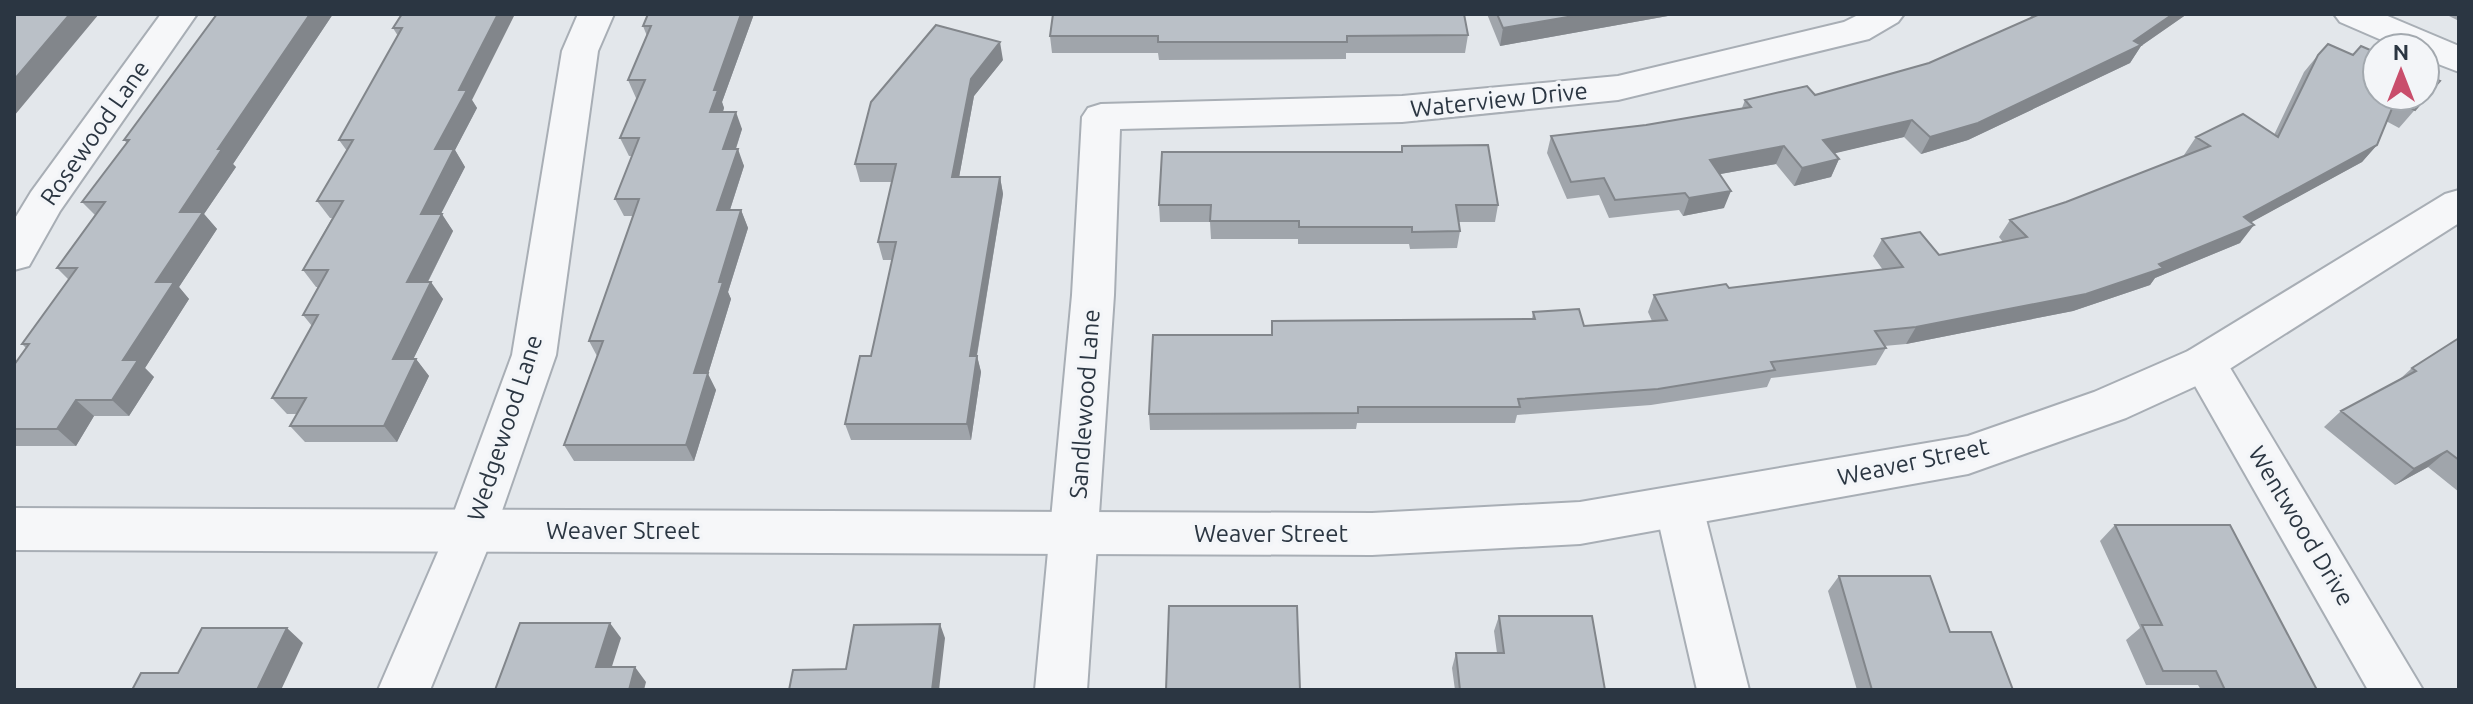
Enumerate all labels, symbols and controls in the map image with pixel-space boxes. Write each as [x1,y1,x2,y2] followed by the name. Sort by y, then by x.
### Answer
[2361,32,2441,112] north arrow
[2393,39,2409,64] text: N
[35,55,155,210] street label: Rosewood Lane
[1409,77,1589,122] street label: Waterview Drive
[1064,308,1105,500] street label: Sandlewood Lane
[462,331,547,524] street label: Wedgewood Lane
[1835,432,1992,491] street label: Weaver Street
[2243,441,2360,610] street label: Wentwood Drive
[546,517,701,544] street label: Weaver Street
[1194,520,1349,547] street label: Weaver Street

